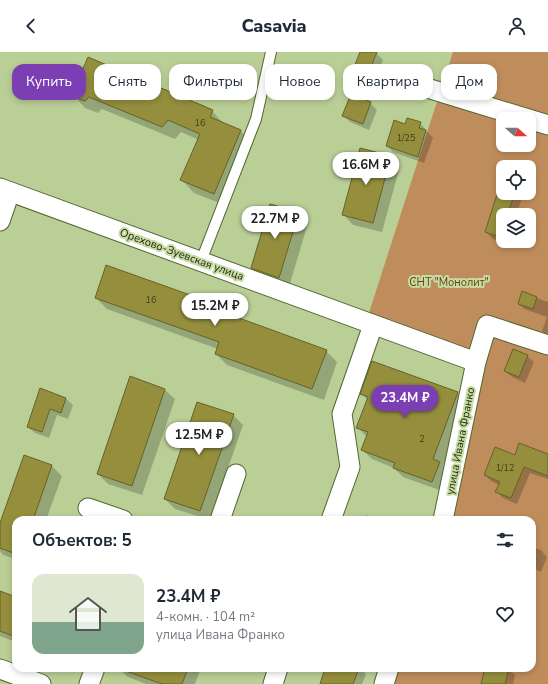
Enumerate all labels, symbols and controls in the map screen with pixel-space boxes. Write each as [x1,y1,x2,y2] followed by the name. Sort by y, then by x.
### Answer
[241,14,307,38] text: Casavia
[20,15,42,37] icon: back
[506,15,528,37] icon: person
[12,64,86,100] chip: Купить
[94,64,161,100] chip: Снять
[169,64,257,100] chip: Фильтры
[265,64,335,100] chip: Новое
[343,64,433,100] chip: Квартира
[441,64,497,100] chip: Дом
[496,112,536,152] north arrow
[496,112,536,248] map controls
[195,117,205,129] house number: 16
[397,132,415,144] house number: 1/25
[329,152,403,186] pin: 16.6M ₽
[341,156,391,174] text: 16.6M ₽
[496,160,536,200] button: locate
[238,206,312,240] pin: 22.7M ₽
[496,208,536,248] button: layers
[250,210,300,228] text: 22.7M ₽
[118,225,246,284] street label: Орехово-Зуевская улица
[409,275,489,290] park label: СНТ "Монолит"
[178,293,252,327] pin: 15.2M ₽
[146,294,156,306] house number: 16
[190,297,240,315] text: 15.2M ₽
[368,385,442,419] pin: 23.4M ₽
[443,386,478,496] street label: улица Ивана Франко
[380,389,430,407] text: 23.4M ₽
[162,422,236,456] pin: 12.5M ₽
[174,426,224,444] text: 12.5M ₽
[419,433,425,445] house number: 2
[496,462,514,474] house number: 1/12
[32,529,132,552] text: Объектов: 5
[494,529,516,551] icon: filters
[156,585,220,608] text: 23.4M ₽
[64,590,112,638] icon: home
[494,603,516,625] icon: heart
[156,608,255,626] text: 4-комн. · 104 m²
[156,626,285,644] text: улица Ивана Франко

